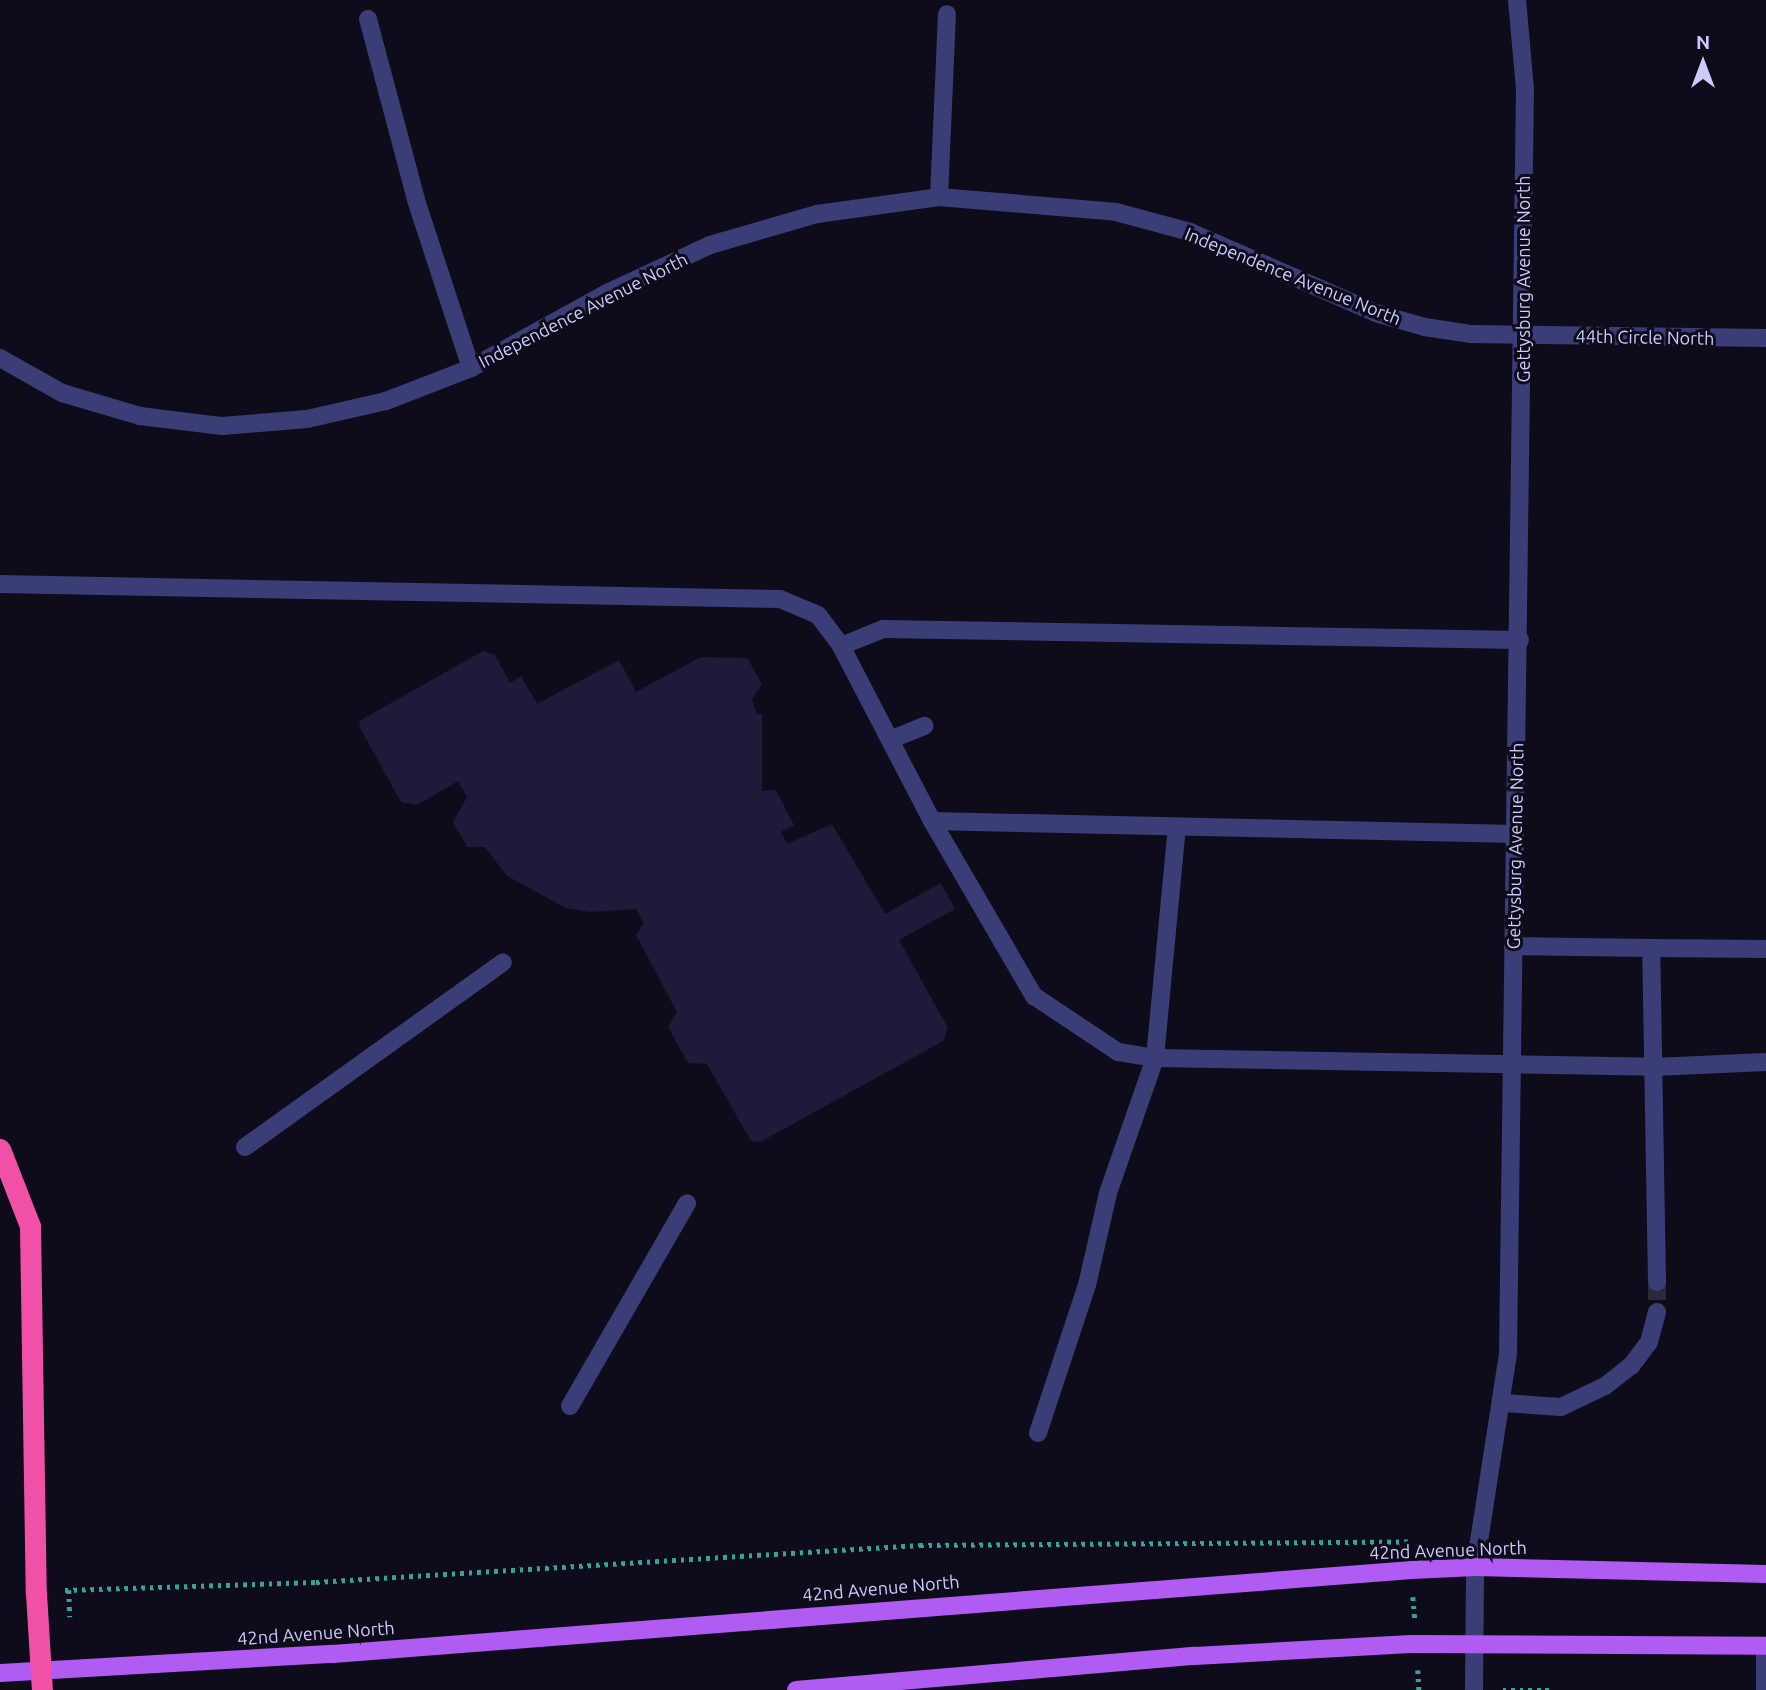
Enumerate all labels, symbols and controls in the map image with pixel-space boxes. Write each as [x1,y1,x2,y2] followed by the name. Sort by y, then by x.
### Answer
[1668,28,1738,98] north arrow
[1696,31,1710,53] text: N
[1512,176,1534,382] street label: Gettysburg Avenue North
[1182,223,1404,329] street label: Independence Avenue North
[475,248,691,372] street label: Independence Avenue North
[1575,325,1715,349] street label: 44th Circle North
[1502,742,1528,950] street label: Gettysburg Avenue North
[1369,1536,1527,1564] street label: 42nd Avenue North
[802,1570,960,1606] street label: 42nd Avenue North
[237,1617,395,1649] street label: 42nd Avenue North

